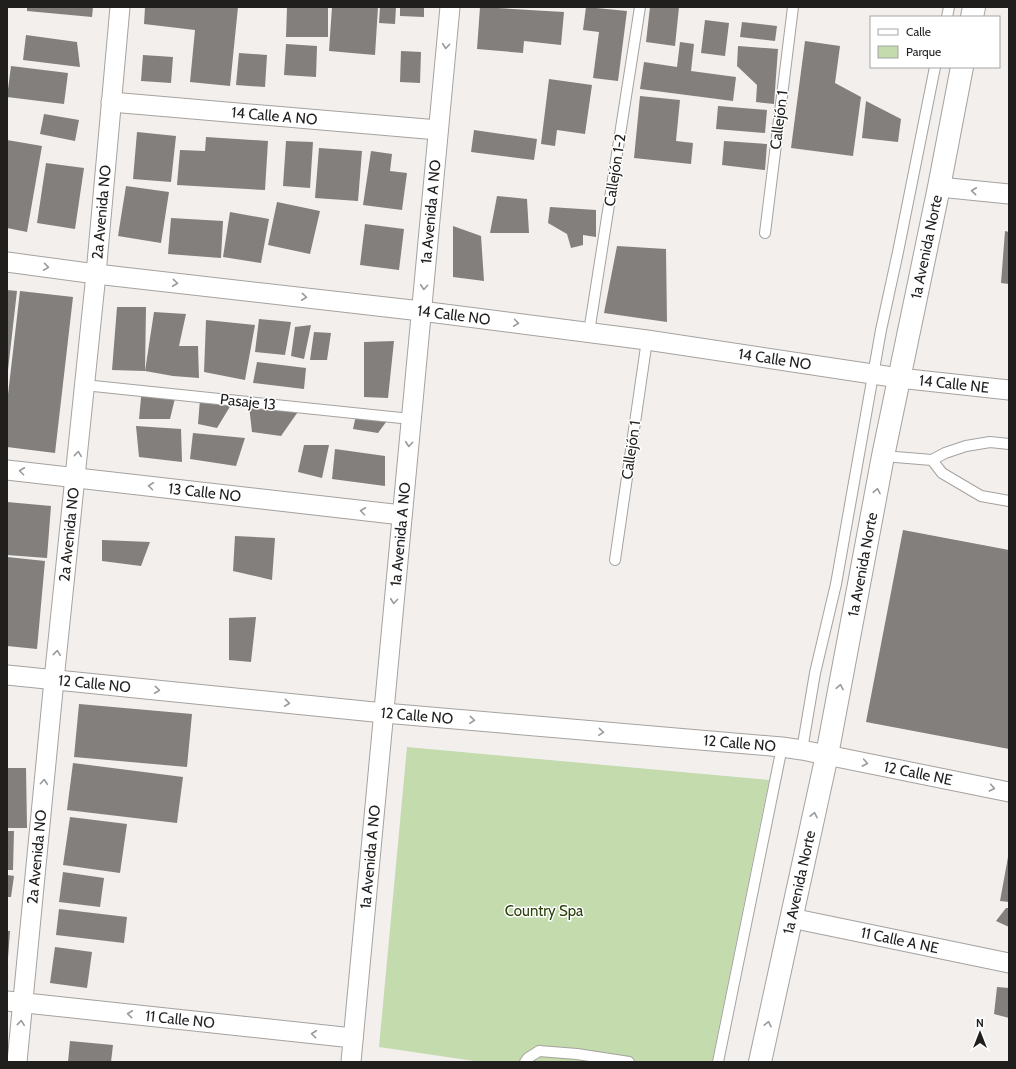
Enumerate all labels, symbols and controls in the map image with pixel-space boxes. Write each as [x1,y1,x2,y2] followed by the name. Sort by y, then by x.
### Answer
[870,16,1000,68] legend
[906,24,931,39] text: Calle
[442,43,451,49] one-way arrow
[906,44,941,59] text: Parque
[766,90,792,150] street label: Callejón 1
[231,103,318,129] street label: 14 Calle A NO
[600,132,630,208] street label: Callejón 1-2
[417,159,445,265] street label: 1a Avenida A NO
[88,164,115,260] street label: 2a Avenida NO
[971,186,977,195] one-way arrow
[907,193,946,300] street label: 1a Avenida Norte
[43,262,49,271] one-way arrow
[172,278,178,287] one-way arrow
[419,284,428,290] one-way arrow
[301,292,307,301] one-way arrow
[416,302,491,329] street label: 14 Calle NO
[513,318,519,327] one-way arrow
[737,345,813,374] street label: 14 Calle NO
[918,371,990,397] street label: 14 Calle NE
[219,390,277,414] street label: Pasaje 13
[618,419,644,481] street label: Callejón 1
[404,441,413,447] one-way arrow
[73,451,82,457] one-way arrow
[19,467,25,476] one-way arrow
[167,479,242,506] street label: 13 Calle NO
[148,482,154,491] one-way arrow
[387,482,414,587] street label: 1a Avenida A NO
[55,487,83,583] street label: 2a Avenida NO
[872,488,880,494] one-way arrow
[360,507,366,516] one-way arrow
[844,511,881,618] street label: 1a Avenida Norte
[390,598,399,604] one-way arrow
[52,650,61,656] one-way arrow
[57,671,132,696] street label: 12 Calle NO
[835,684,843,691] one-way arrow
[154,686,160,695] one-way arrow
[284,699,290,708] one-way arrow
[380,704,454,728] street label: 12 Calle NO
[469,716,475,725] one-way arrow
[598,727,604,736] one-way arrow
[703,731,777,755] street label: 12 Calle NO
[862,758,868,766] one-way arrow
[882,758,954,789] street label: 12 Calle NE
[40,779,49,785] one-way arrow
[989,784,996,792] one-way arrow
[356,804,384,910] street label: 1a Avenida A NO
[23,809,50,905] street label: 2a Avenida NO
[809,812,817,818] one-way arrow
[779,828,819,936] street label: 1a Avenida Norte
[505,902,584,920] park label: Country Spa
[859,924,940,957] street label: 11 Calle A NE
[144,1007,216,1032] street label: 11 Calle NO
[127,1010,133,1019] one-way arrow
[960,1013,1000,1053] north arrow
[976,1016,984,1030] text: N
[16,1020,25,1026] one-way arrow
[764,1021,772,1027] one-way arrow
[311,1030,318,1039] one-way arrow

